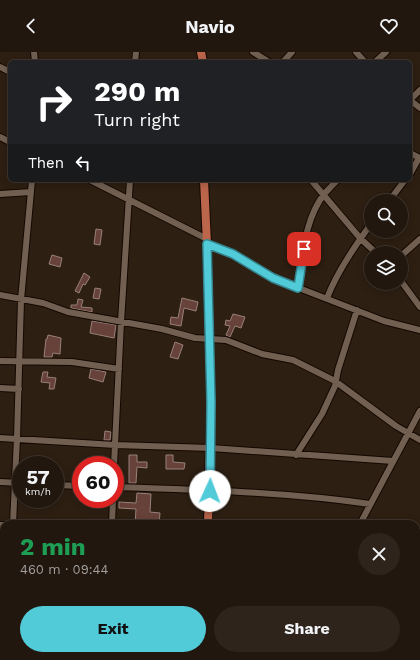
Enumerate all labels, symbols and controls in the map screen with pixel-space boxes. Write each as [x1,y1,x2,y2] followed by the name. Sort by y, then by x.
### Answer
[20,15,42,37] icon: back
[378,15,400,37] icon: heart
[185,16,235,37] text: Navio
[94,75,180,108] text: 290 m
[28,76,80,128] icon: right
[94,109,180,130] text: Turn right
[72,152,94,174] icon: left
[28,154,64,172] text: Then
[364,194,408,290] map controls
[364,194,408,238] button: search
[287,232,321,266] pin
[293,238,315,260] icon: arrive
[364,246,408,290] button: layers
[72,456,124,508] speed limit sign: 60
[26,465,50,489] text: 57
[189,470,231,512] position arrow
[25,486,51,497] text: km/h
[20,533,86,561] text: 2 min
[358,533,400,575] button: close
[20,562,108,577] text: 460 m · 09:44
[20,606,206,652] button: Exit
[214,606,400,652] button: Share

